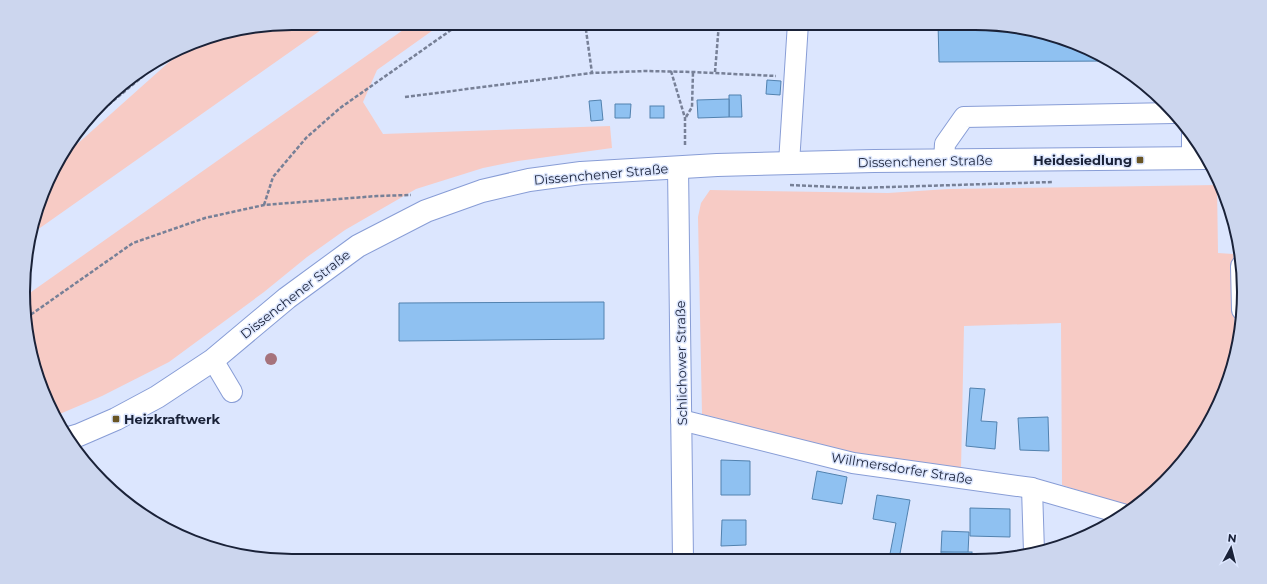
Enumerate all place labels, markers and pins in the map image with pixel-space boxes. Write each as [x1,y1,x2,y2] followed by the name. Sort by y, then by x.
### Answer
[1033,152,1132,168] place label: Heidesiedlung
[1135,155,1145,165] marker: Heidesiedlung
[124,411,221,427] place label: Heizkraftwerk
[111,414,121,424] marker: Heizkraftwerk

